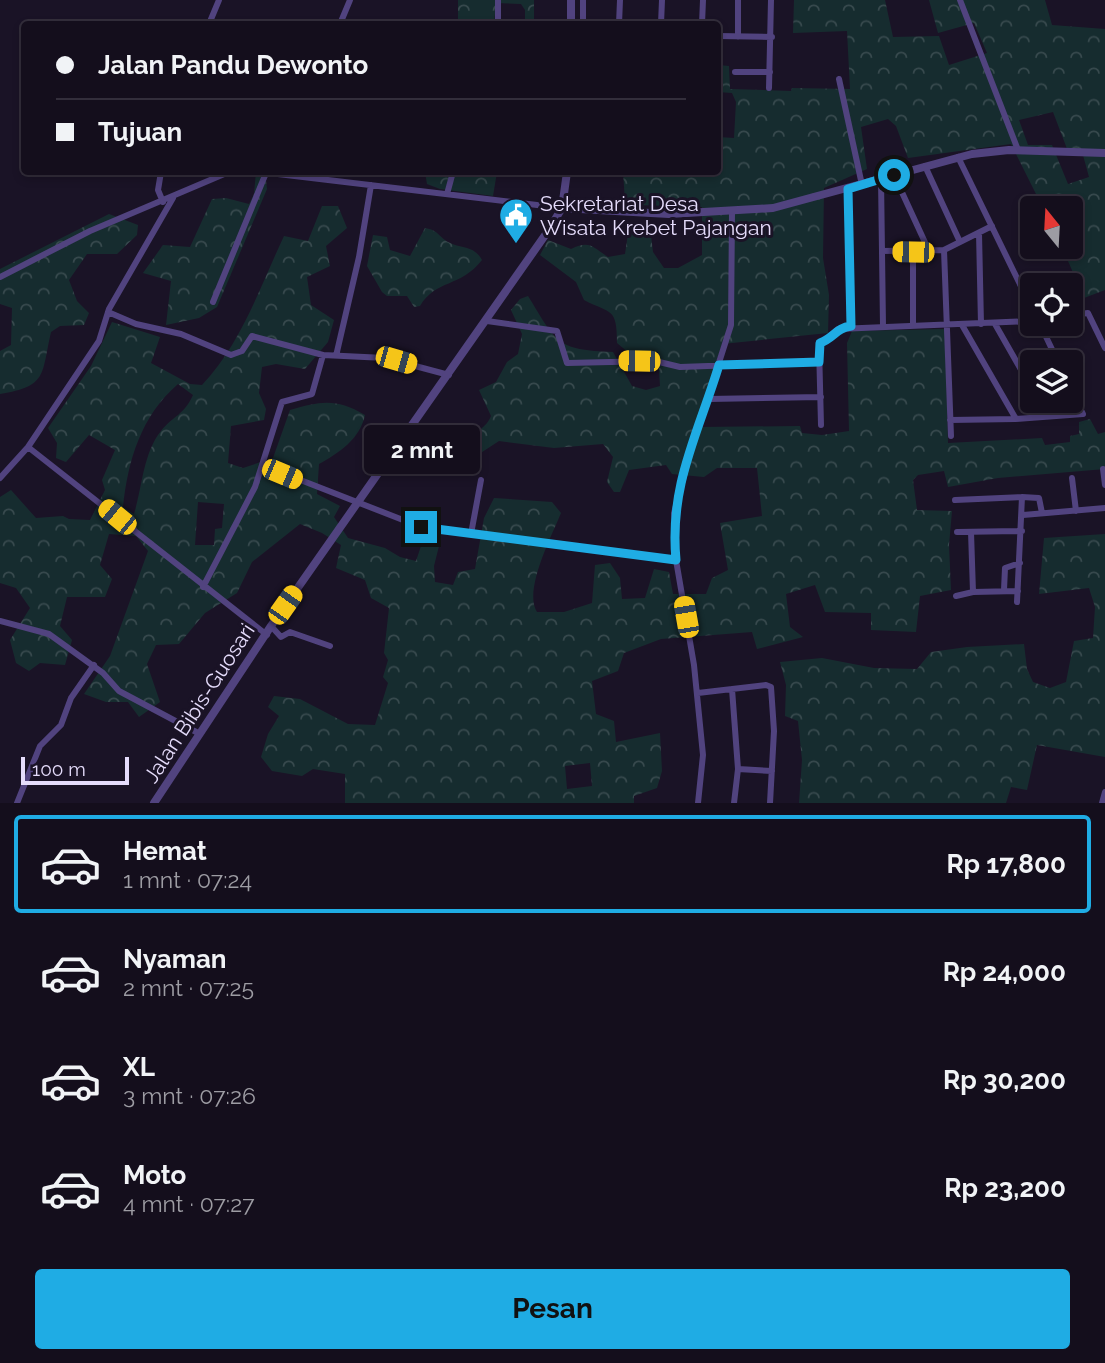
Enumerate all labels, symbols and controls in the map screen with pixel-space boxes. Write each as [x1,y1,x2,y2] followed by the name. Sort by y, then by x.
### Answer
[98,50,368,80] text: Jalan Pandu Dewonto
[98,117,182,147] text: Tujuan
[878,159,910,191] route start
[540,191,772,240] place label: Sekretariat Desa Wisata Krebet Pajangan
[497,196,535,245] public building icon: Sekretariat Desa Wisata Krebet Pajangan
[1020,196,1083,259] north arrow
[1020,196,1083,413] map controls
[892,241,935,263] car
[1020,273,1083,336] button: locate
[373,344,420,376] car
[618,350,661,372] car
[1020,350,1083,413] button: layers
[363,426,479,475] callout: 2 mnt
[391,436,453,463] text: 2 mnt
[259,456,306,492] car
[95,496,140,538] car
[405,511,437,543] route end
[265,582,306,628] car
[673,594,700,640] car
[138,619,260,787] street label: Jalan Bibis-Guosari
[21,754,130,786] scale bar
[32,758,86,780] text: 100 m
[39,833,102,896] icon: car
[123,836,207,866] text: Hemat
[946,849,1066,879] text: Rp 17,800
[123,866,252,893] text: 1 mnt · 07:24
[39,941,102,1004] icon: car
[123,944,227,974] text: Nyaman
[943,957,1066,987] text: Rp 24,000
[123,974,254,1001] text: 2 mnt · 07:25
[39,1049,102,1112] icon: car
[123,1052,155,1082] text: XL
[943,1065,1066,1095] text: Rp 30,200
[123,1082,256,1109] text: 3 mnt · 07:26
[39,1157,102,1220] icon: car
[123,1160,186,1190] text: Moto
[944,1173,1066,1203] text: Rp 23,200
[123,1190,254,1217] text: 4 mnt · 07:27
[35,1269,1070,1349] button: Pesan

